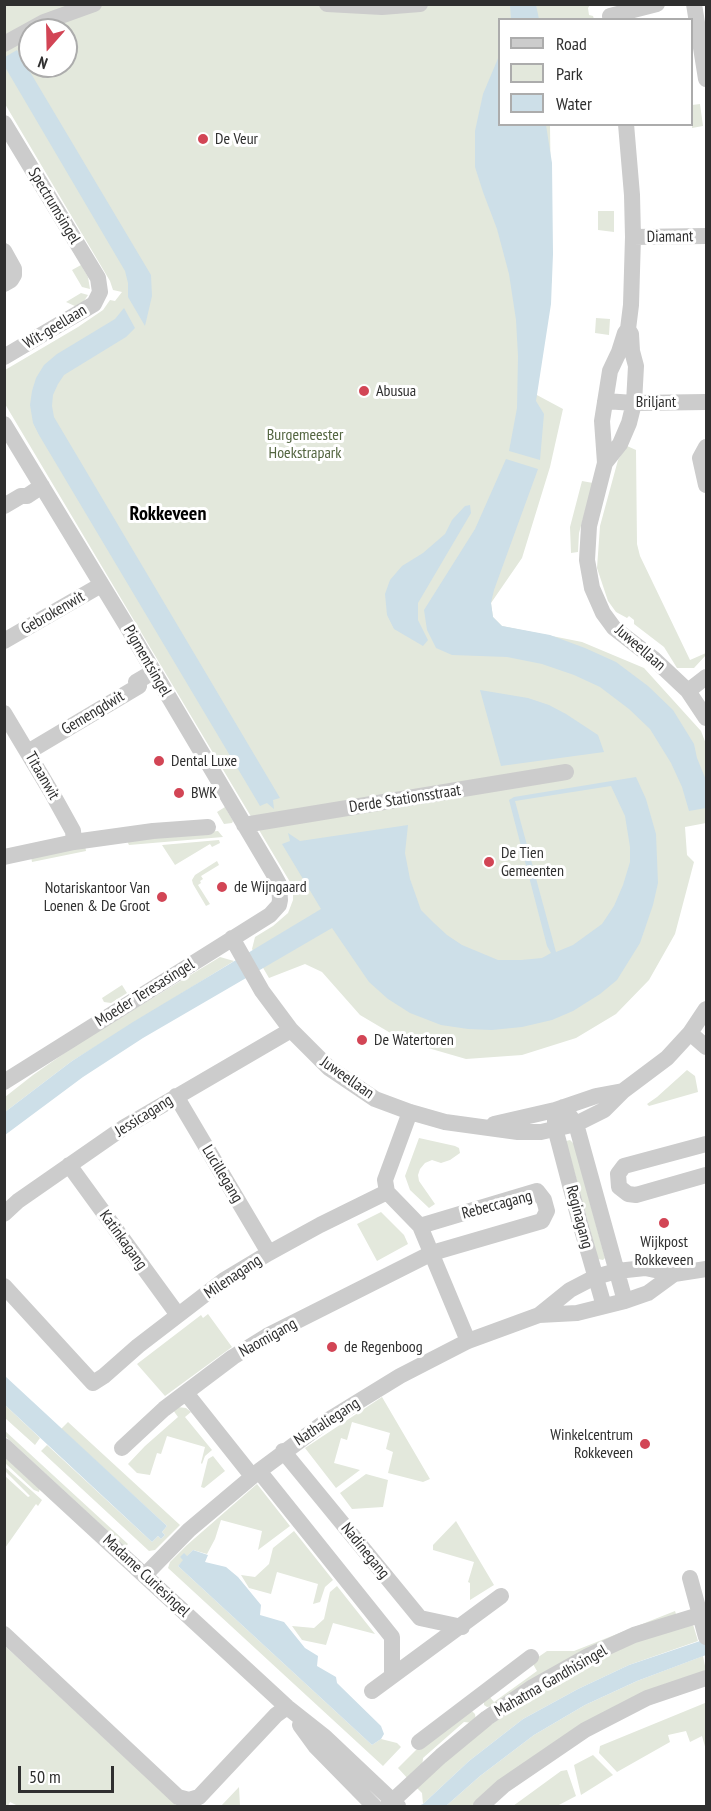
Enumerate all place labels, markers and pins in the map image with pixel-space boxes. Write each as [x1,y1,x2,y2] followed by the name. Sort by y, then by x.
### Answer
[215,129,258,149] place label: De Veur
[196,132,210,146] marker: De Veur
[376,381,416,401] place label: Abusua
[357,384,371,398] marker: Abusua
[171,751,237,771] place label: Dental Luxe
[152,754,166,768] marker: Dental Luxe
[191,783,217,803] place label: BWK
[172,786,186,800] marker: BWK
[501,843,564,881] place label: De Tien Gemeenten
[482,855,496,869] marker: De Tien Gemeenten
[234,877,307,897] place label: de Wijngaard
[44,878,150,916] place label: Notariskantoor Van Loenen & De Groot
[215,880,229,894] marker: de Wijngaard
[155,890,169,904] marker: Notariskantoor Van Loenen & De Groot
[374,1030,454,1050] place label: De Watertoren
[355,1033,369,1047] marker: De Watertoren
[657,1216,671,1230] marker: Wijkpost Rokkeveen
[635,1232,693,1270] place label: Wijkpost Rokkeveen
[344,1337,423,1357] place label: de Regenboog
[325,1340,339,1354] marker: de Regenboog
[550,1425,633,1463] place label: Winkelcentrum Rokkeveen
[638,1437,652,1451] marker: Winkelcentrum Rokkeveen

